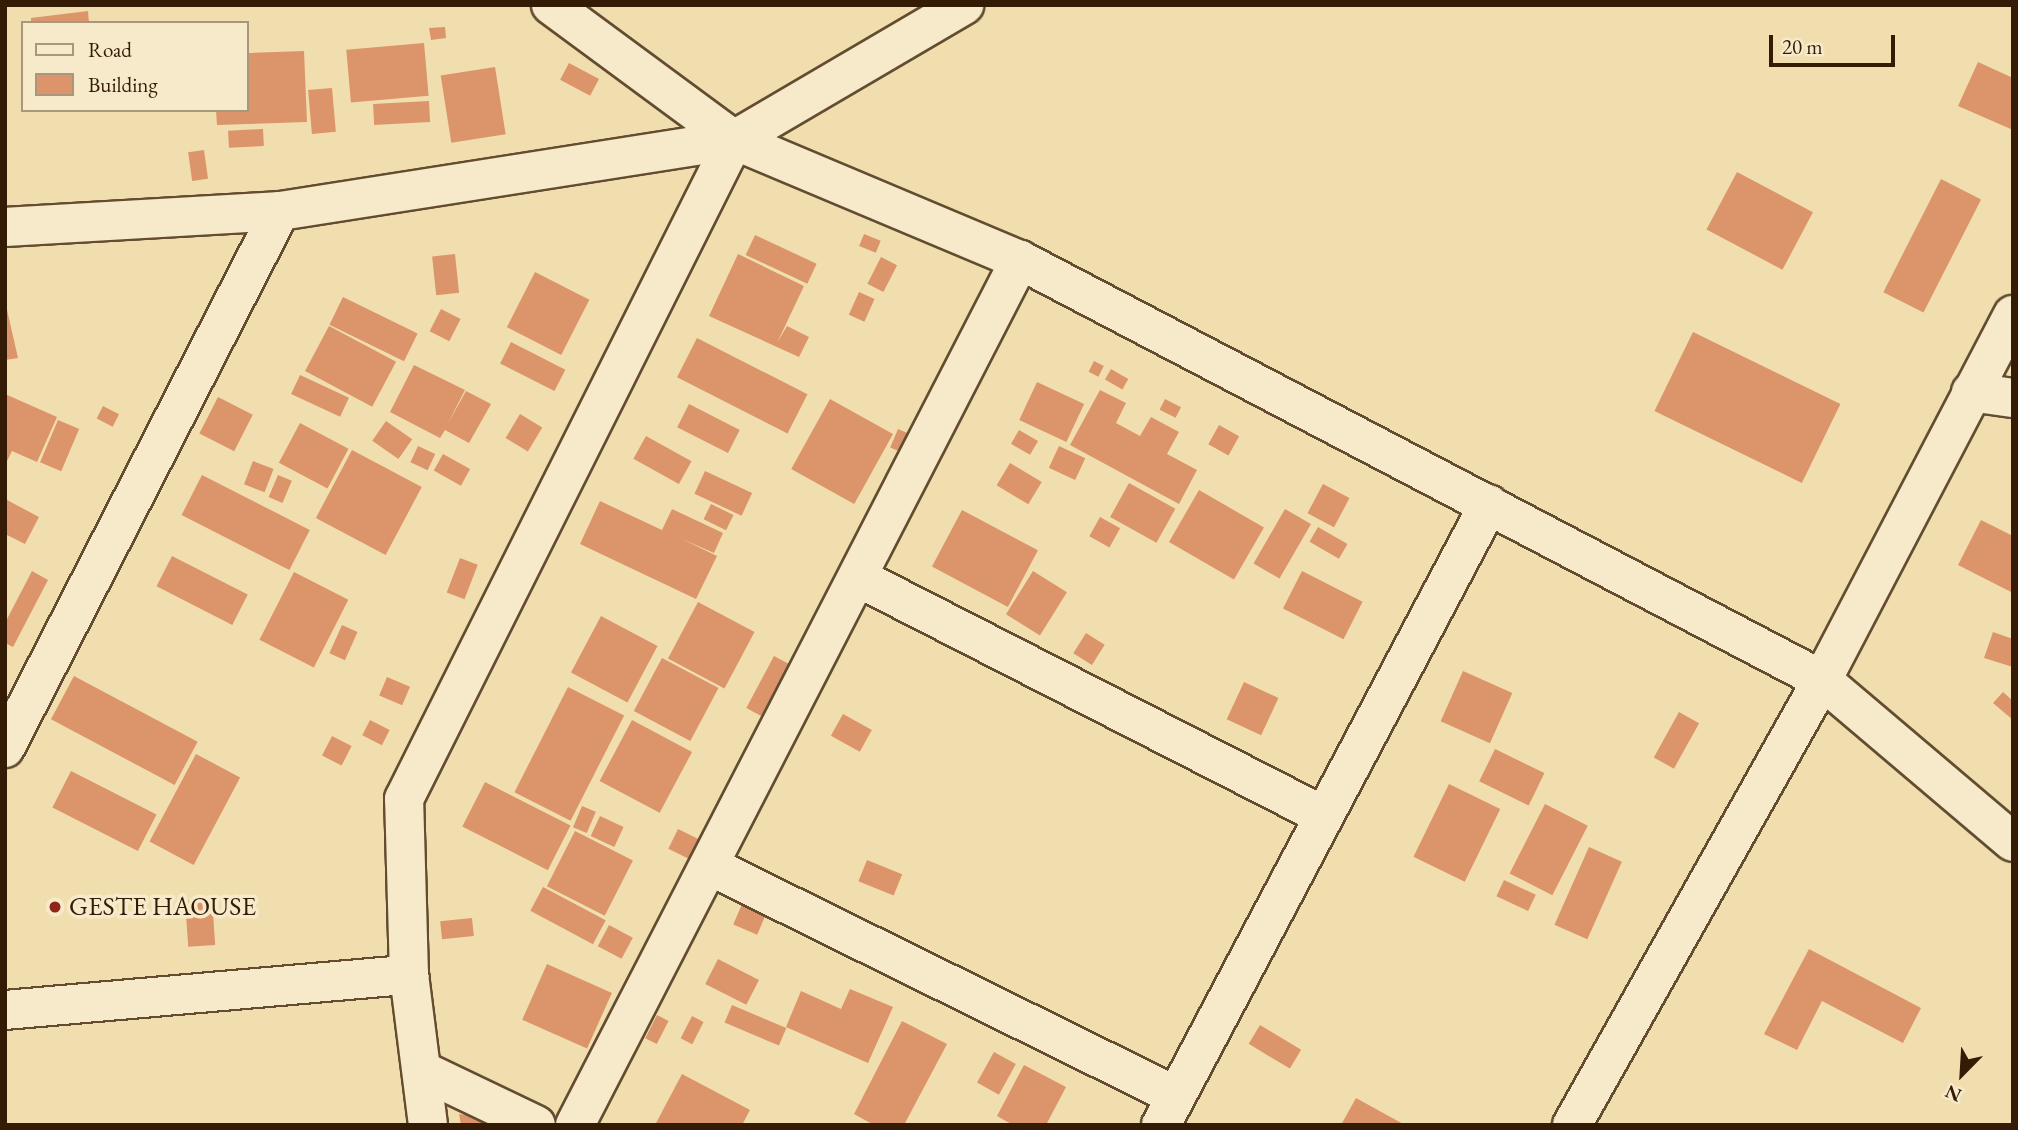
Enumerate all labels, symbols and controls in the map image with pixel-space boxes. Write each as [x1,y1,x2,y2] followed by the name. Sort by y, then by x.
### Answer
[21,21,248,112] legend
[1773,21,1899,65] scale bar
[1782,33,1823,60] text: 20 m
[88,36,132,63] text: Road
[88,71,158,98] text: Building
[69,891,256,923] place label: GESTE HAOUSE
[47,899,63,915] marker: GESTE HAOUSE
[1927,1039,1997,1109] north arrow
[1941,1079,1965,1108] text: N

